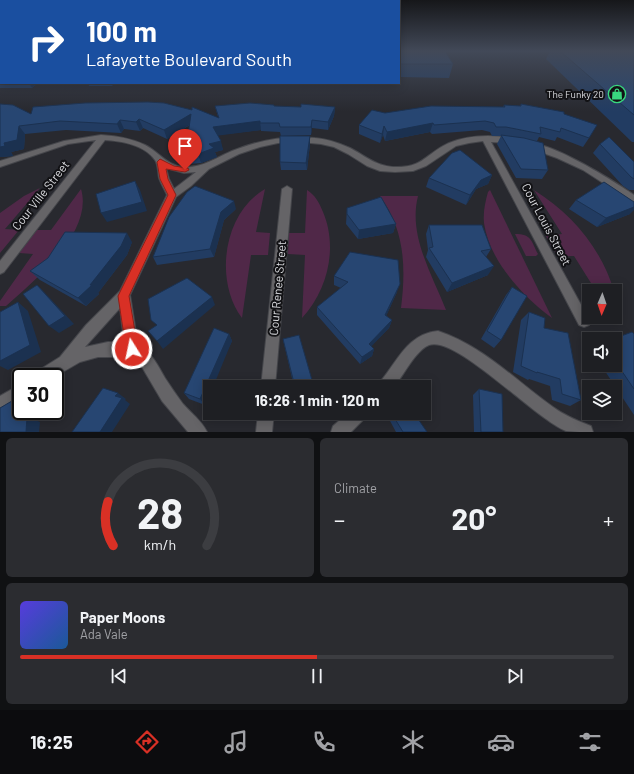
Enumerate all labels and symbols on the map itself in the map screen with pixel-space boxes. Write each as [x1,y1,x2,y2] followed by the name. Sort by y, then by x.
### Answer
[607,84,627,104] shop icon: The Funky 20
[547,88,604,100] place label: The Funky 20
[168,129,202,170] pin
[9,158,71,232] street label: Cour Ville Street
[520,181,574,267] street label: Cour Louis Street
[266,240,288,336] street label: Cour Renee Street
[582,284,622,324] north arrow
[111,328,153,370] position arrow
[12,368,64,420] speed limit sign: 30

